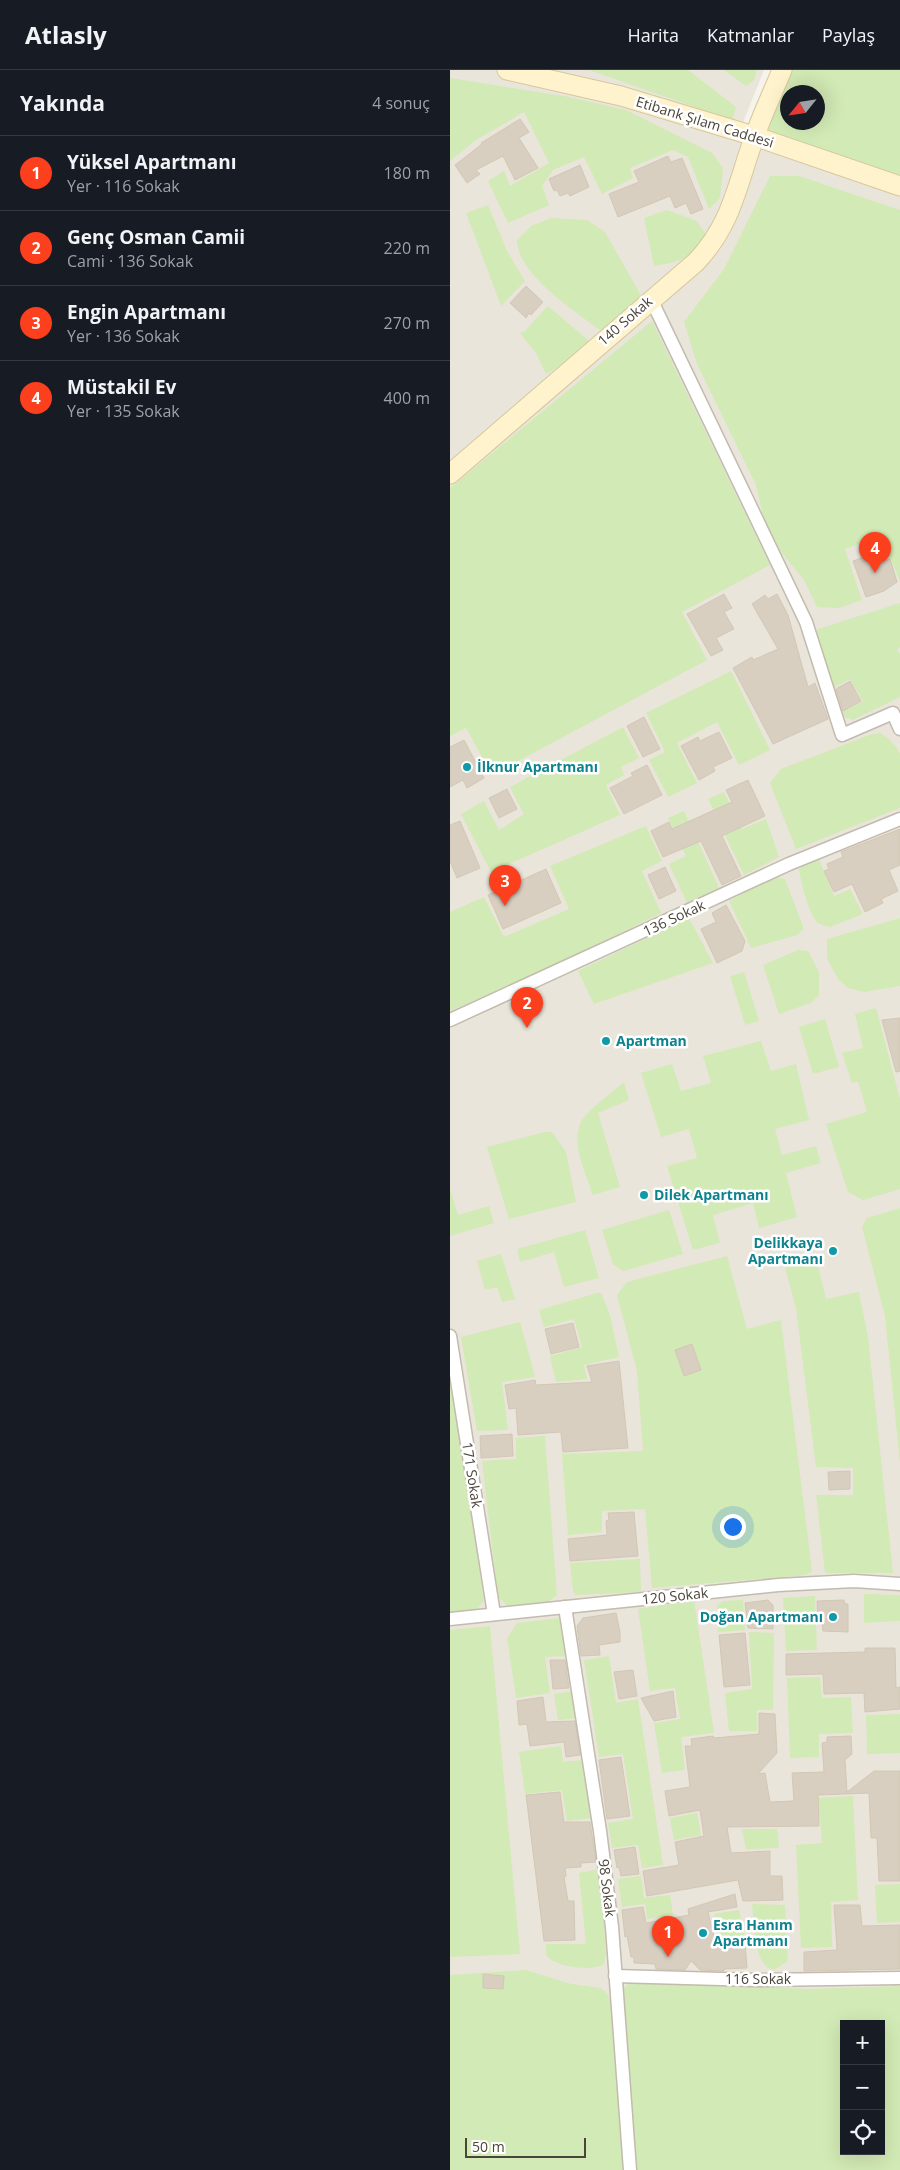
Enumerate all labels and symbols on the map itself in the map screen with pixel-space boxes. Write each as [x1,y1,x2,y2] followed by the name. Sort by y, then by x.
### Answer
[780,85,825,130] north arrow
[634,92,776,152] street label: Etibank Şılam Caddesi
[593,291,656,350] street label: 140 Sokak
[859,532,891,573] pin: 4
[477,757,598,776] place label: İlknur Apartmanı
[461,761,473,773] marker: İlknur Apartmanı
[489,865,521,906] pin: 3
[640,895,708,940] street label: 136 Sokak
[511,987,543,1028] pin: 2
[616,1031,687,1050] place label: Apartman
[600,1035,612,1047] marker: Apartman
[654,1185,769,1204] place label: Dilek Apartmanı
[638,1189,650,1201] marker: Dilek Apartmanı
[748,1233,823,1268] place label: Delikkaya Apartmanı
[827,1245,839,1257] marker: Delikkaya Apartmanı
[458,1441,487,1510] street label: 171 Sokak
[720,1514,746,1540] your location
[641,1583,710,1608] street label: 120 Sokak
[700,1607,823,1626] place label: Doğan Apartmanı
[827,1611,839,1623] marker: Doğan Apartmanı
[595,1858,621,1919] street label: 98 Sokak
[713,1915,793,1950] place label: Esra Hanım Apartmanı
[652,1916,684,1957] pin: 1
[697,1927,709,1939] marker: Esra Hanım Apartmanı
[725,1969,792,1988] street label: 116 Sokak
[465,2135,586,2158] scale bar

